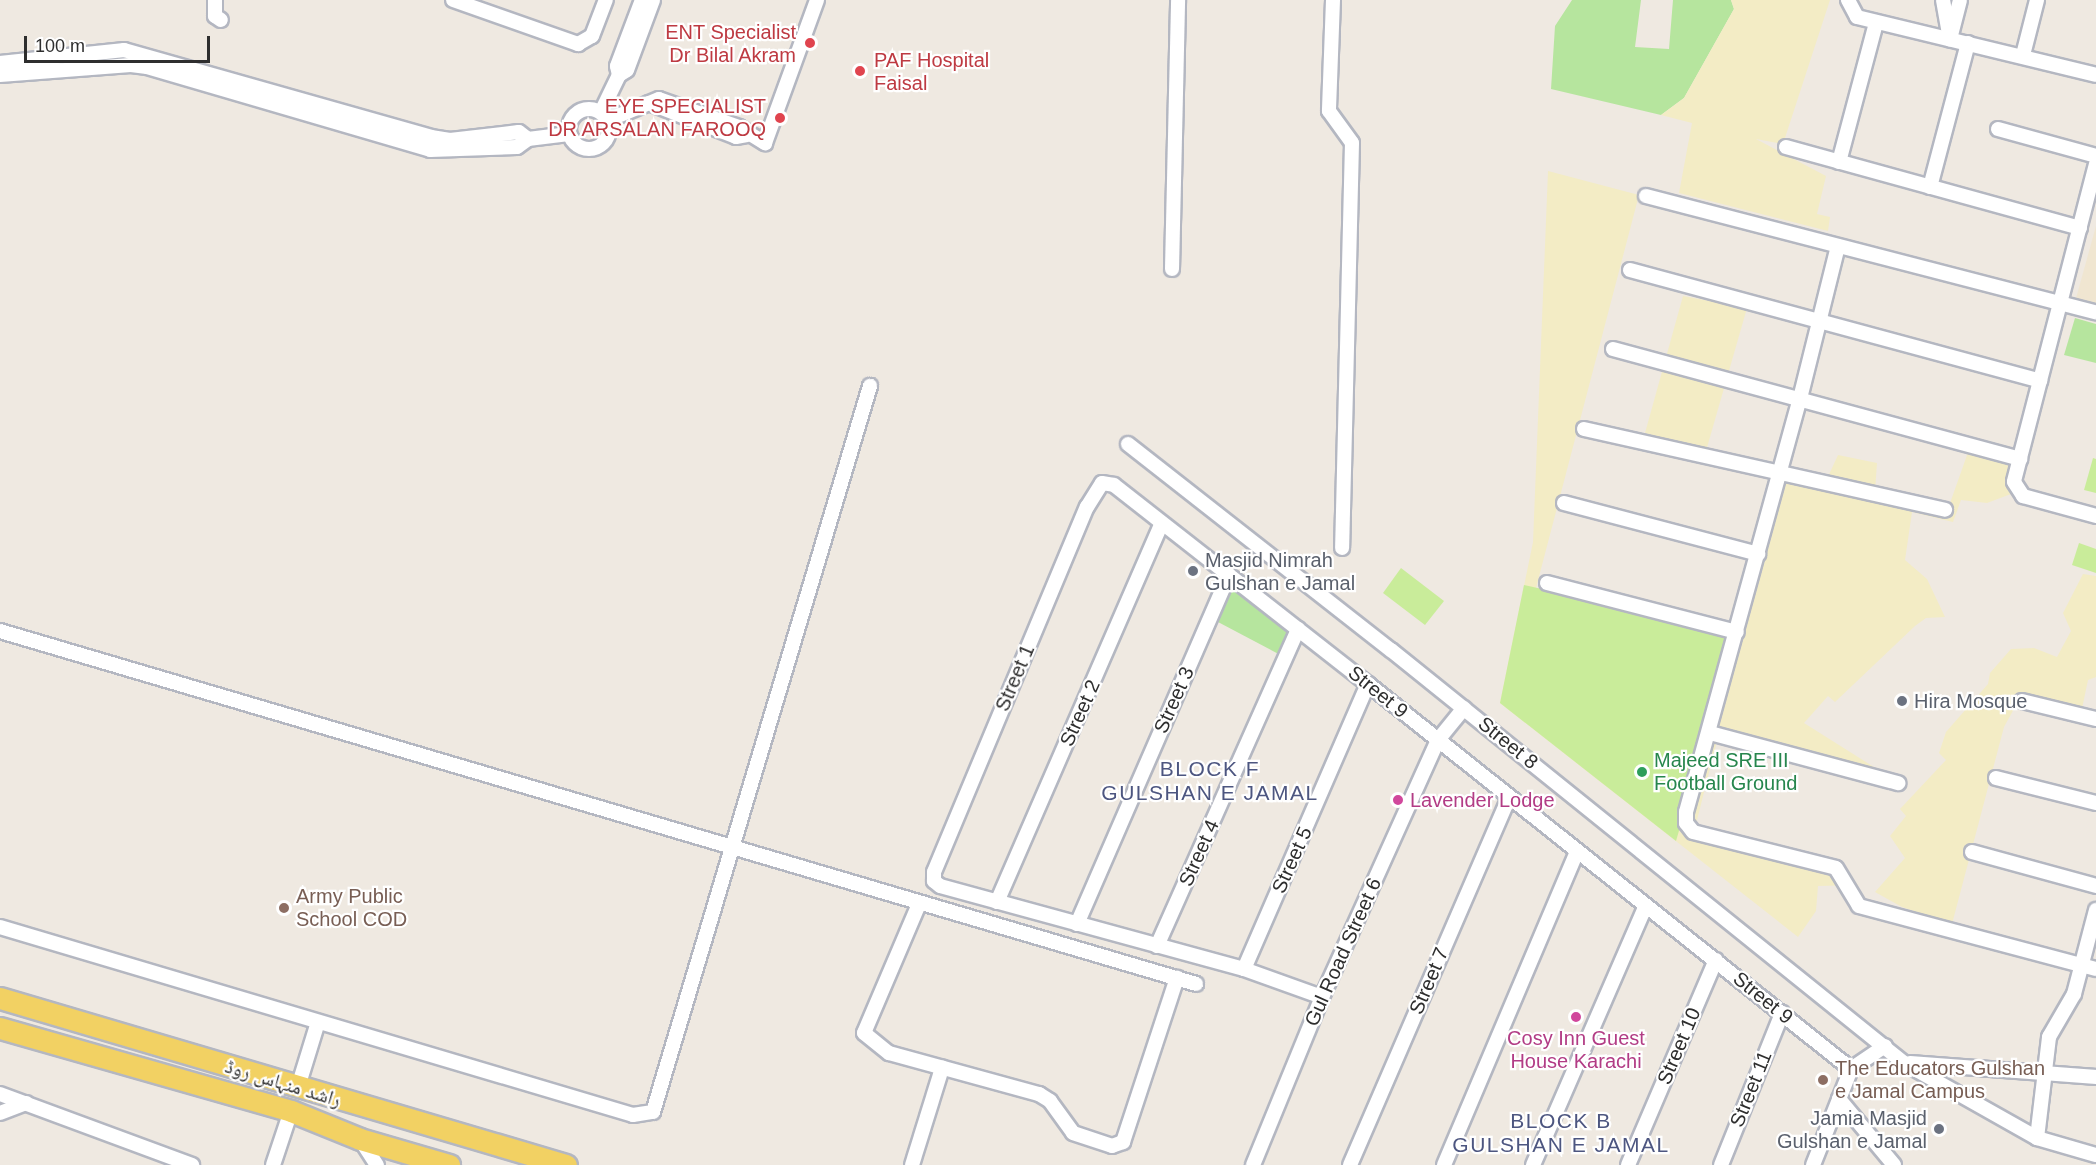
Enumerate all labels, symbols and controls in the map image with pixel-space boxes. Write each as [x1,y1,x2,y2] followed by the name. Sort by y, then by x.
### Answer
[665,20,796,67] place label: ENT Specialist Dr Bilal Akram
[27,24,213,62] scale bar
[801,34,819,52] marker: ENT Specialist Dr Bilal Akram
[35,36,85,56] text: 100 m
[874,48,989,95] place label: PAF Hospital Faisal
[851,62,869,80] marker: PAF Hospital Faisal
[547,94,766,141] place label: EYE SPECIALIST DR ARSALAN FAROOQ
[771,109,789,127] marker: EYE SPECIALIST DR ARSALAN FAROOQ
[1205,548,1355,595] place label: Masjid Nimrah Gulshan e Jamal
[1186,564,1200,578] marker: Masjid Nimrah Gulshan e Jamal
[990,641,1040,715] street label: Street 1
[1343,661,1413,723] street label: Street 9
[1149,663,1199,737] street label: Street 3
[1055,676,1105,750] street label: Street 2
[1914,689,2027,713] place label: Hira Mosque
[1895,694,1909,708] marker: Hira Mosque
[1473,712,1543,774] street label: Street 8
[1654,748,1797,795] place label: Majeed SRE III Football Ground
[1101,756,1319,806] district label: BLOCK F GULSHAN E JAMAL
[1635,765,1649,779] marker: Majeed SRE III Football Ground
[1410,788,1555,812] place label: Lavender Lodge
[1391,793,1405,807] marker: Lavender Lodge
[1174,816,1224,890] street label: Street 4
[1267,823,1317,897] street label: Street 5
[1299,874,1387,1030] street label: Gul Road Street 6
[296,885,407,932] place label: Army Public School COD
[277,901,291,915] marker: Army Public School COD
[1404,944,1454,1018] street label: Street 7
[1728,967,1798,1029] street label: Street 9
[1652,1004,1706,1088] street label: Street 10
[1569,1010,1583,1024] marker: Cosy Inn Guest House Karachi
[1507,1026,1645,1073] place label: Cosy Inn Guest House Karachi
[1725,1048,1777,1130] street label: Street 11
[222,1054,344,1112] street label: راشد منہاس روڈ
[1835,1056,2045,1103] place label: The Educators Gulshan e Jamal Campus
[1816,1073,1830,1087] marker: The Educators Gulshan e Jamal Campus
[1777,1106,1927,1153] place label: Jamia Masjid Gulshan e Jamal
[1452,1108,1670,1158] district label: BLOCK B GULSHAN E JAMAL
[1932,1122,1946,1136] marker: Jamia Masjid Gulshan e Jamal

